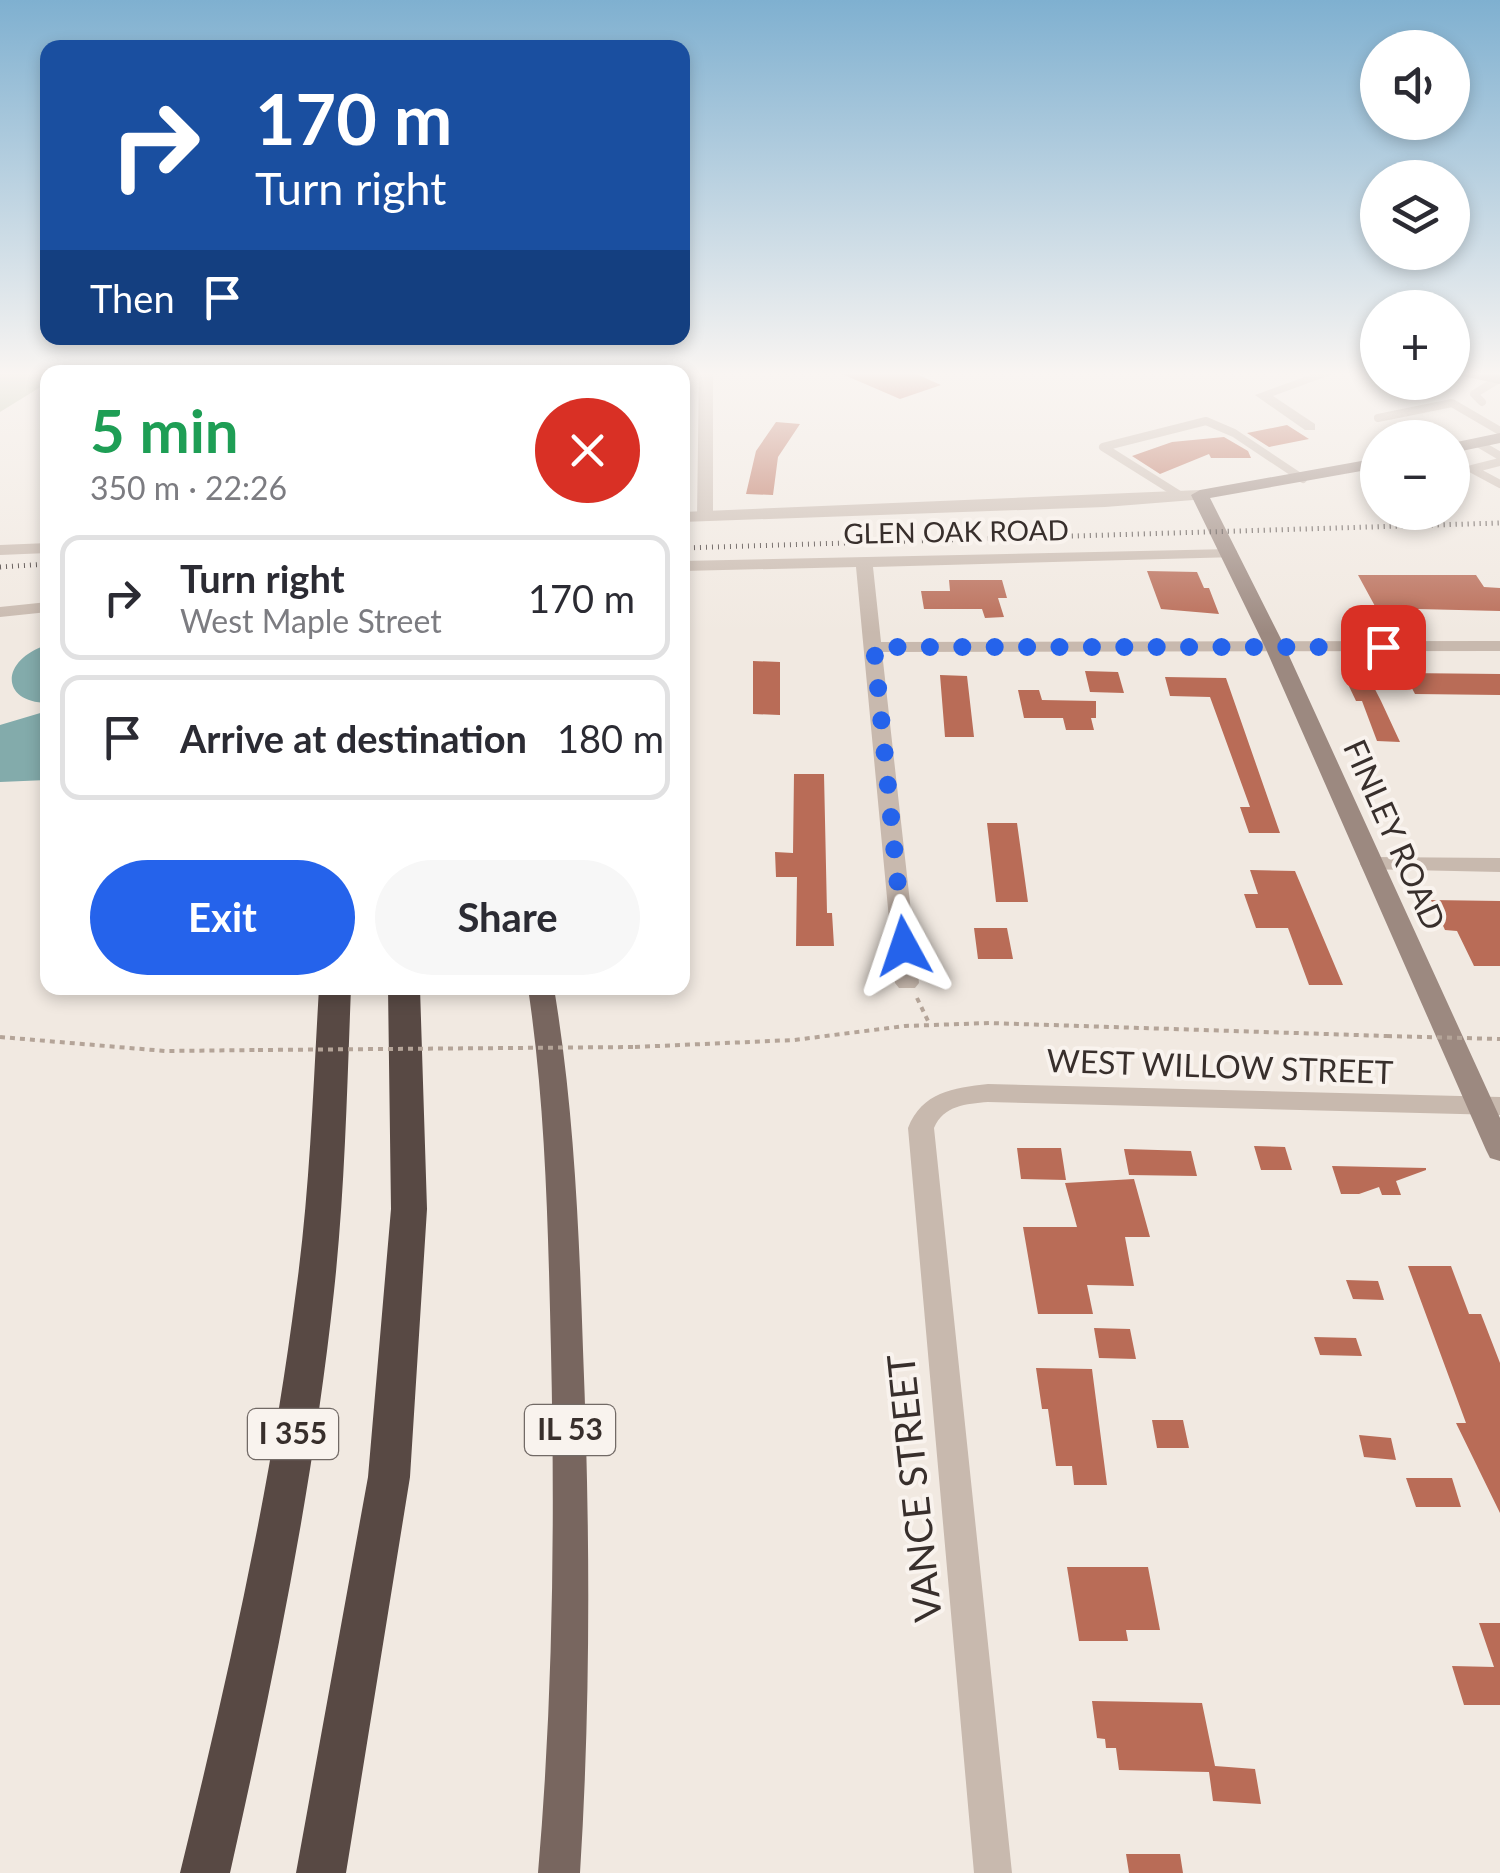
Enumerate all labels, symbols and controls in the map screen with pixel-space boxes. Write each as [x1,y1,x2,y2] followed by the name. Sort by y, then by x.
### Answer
[1360,30,1470,530] map controls
[1360,30,1470,140] button: sound
[255,76,452,160] text: 170 m
[90,80,220,210] icon: right
[1360,160,1470,270] button: layers
[255,161,446,215] text: Turn right
[195,270,250,325] icon: arrive
[90,275,175,321] text: Then
[1360,290,1470,400] button: +
[90,394,239,466] text: 5 min
[535,398,640,503] button: close
[1360,420,1470,530] button: −
[90,468,287,507] text: 350 m · 22:26
[843,512,1069,550] street label: GLEN OAK ROAD
[180,555,345,601] text: Turn right
[95,570,150,625] icon: right
[528,575,635,621] text: 170 m
[180,601,442,640] text: West Maple Street
[1341,605,1426,690] pin
[1356,620,1411,675] icon: arrive
[95,710,150,765] icon: arrive
[180,715,527,761] text: Arrive at destination
[557,715,664,761] text: 180 m
[1336,733,1455,936] street label: FINLEY ROAD
[90,860,355,975] button: Exit
[375,860,640,975] button: Share
[852,894,956,998] position arrow
[1046,1040,1394,1091] street label: WEST WILLOW STREET
[876,1352,950,1624] street label: VANCE STREET
[525,1405,615,1455] road number: IL 53
[248,1409,338,1459] road number: I 355

